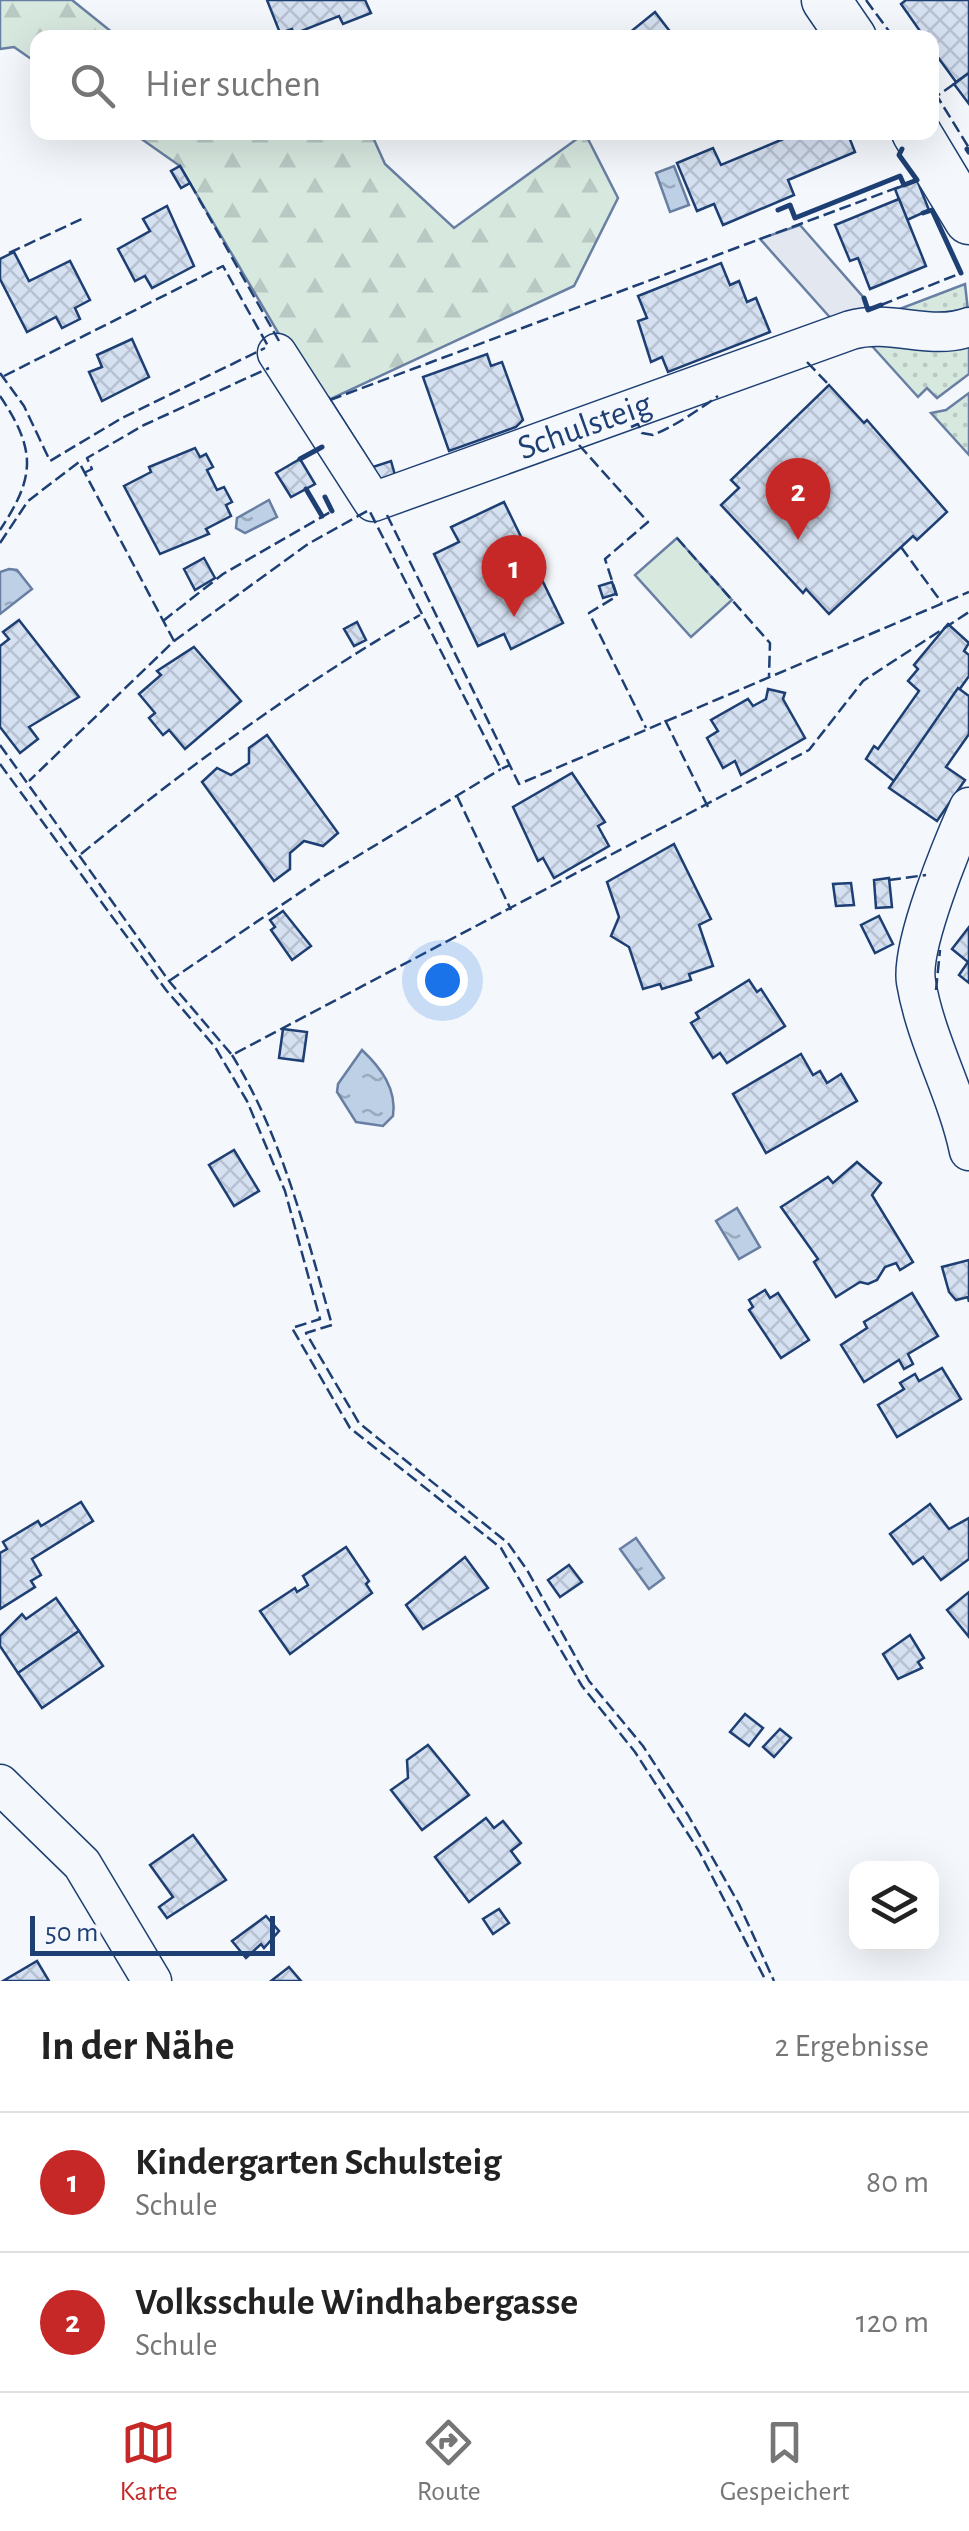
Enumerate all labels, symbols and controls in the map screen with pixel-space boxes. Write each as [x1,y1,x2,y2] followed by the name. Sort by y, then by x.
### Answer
[30,30,939,140] search box
[65,58,120,113] icon: search
[145,66,321,104] text: Hier suchen
[513,386,656,466] street label: Schulsteig
[766,458,830,540] pin: 2
[482,534,546,617] pin: 1
[417,955,468,1006] your location
[849,1861,939,1951] map controls
[849,1861,939,1951] button: layers
[30,1911,275,1956] scale bar
[45,1919,99,1947] text: 50 m
[40,2025,235,2067] text: In der Nähe
[775,2030,929,2062] text: 2 Ergebnisse
[135,2144,501,2182] text: Kindergarten Schulsteig
[67,2166,78,2198] text: 1
[866,2166,929,2198] text: 80 m
[135,2189,217,2221] text: Schule
[135,2284,578,2322] text: Volksschule Windhabergasse
[65,2306,80,2338] text: 2
[856,2306,929,2338] text: 120 m
[135,2329,217,2361] text: Schule
[120,2415,178,2509] tab: Karte
[417,2415,481,2509] tab: Route
[720,2415,849,2509] tab: Gespeichert

